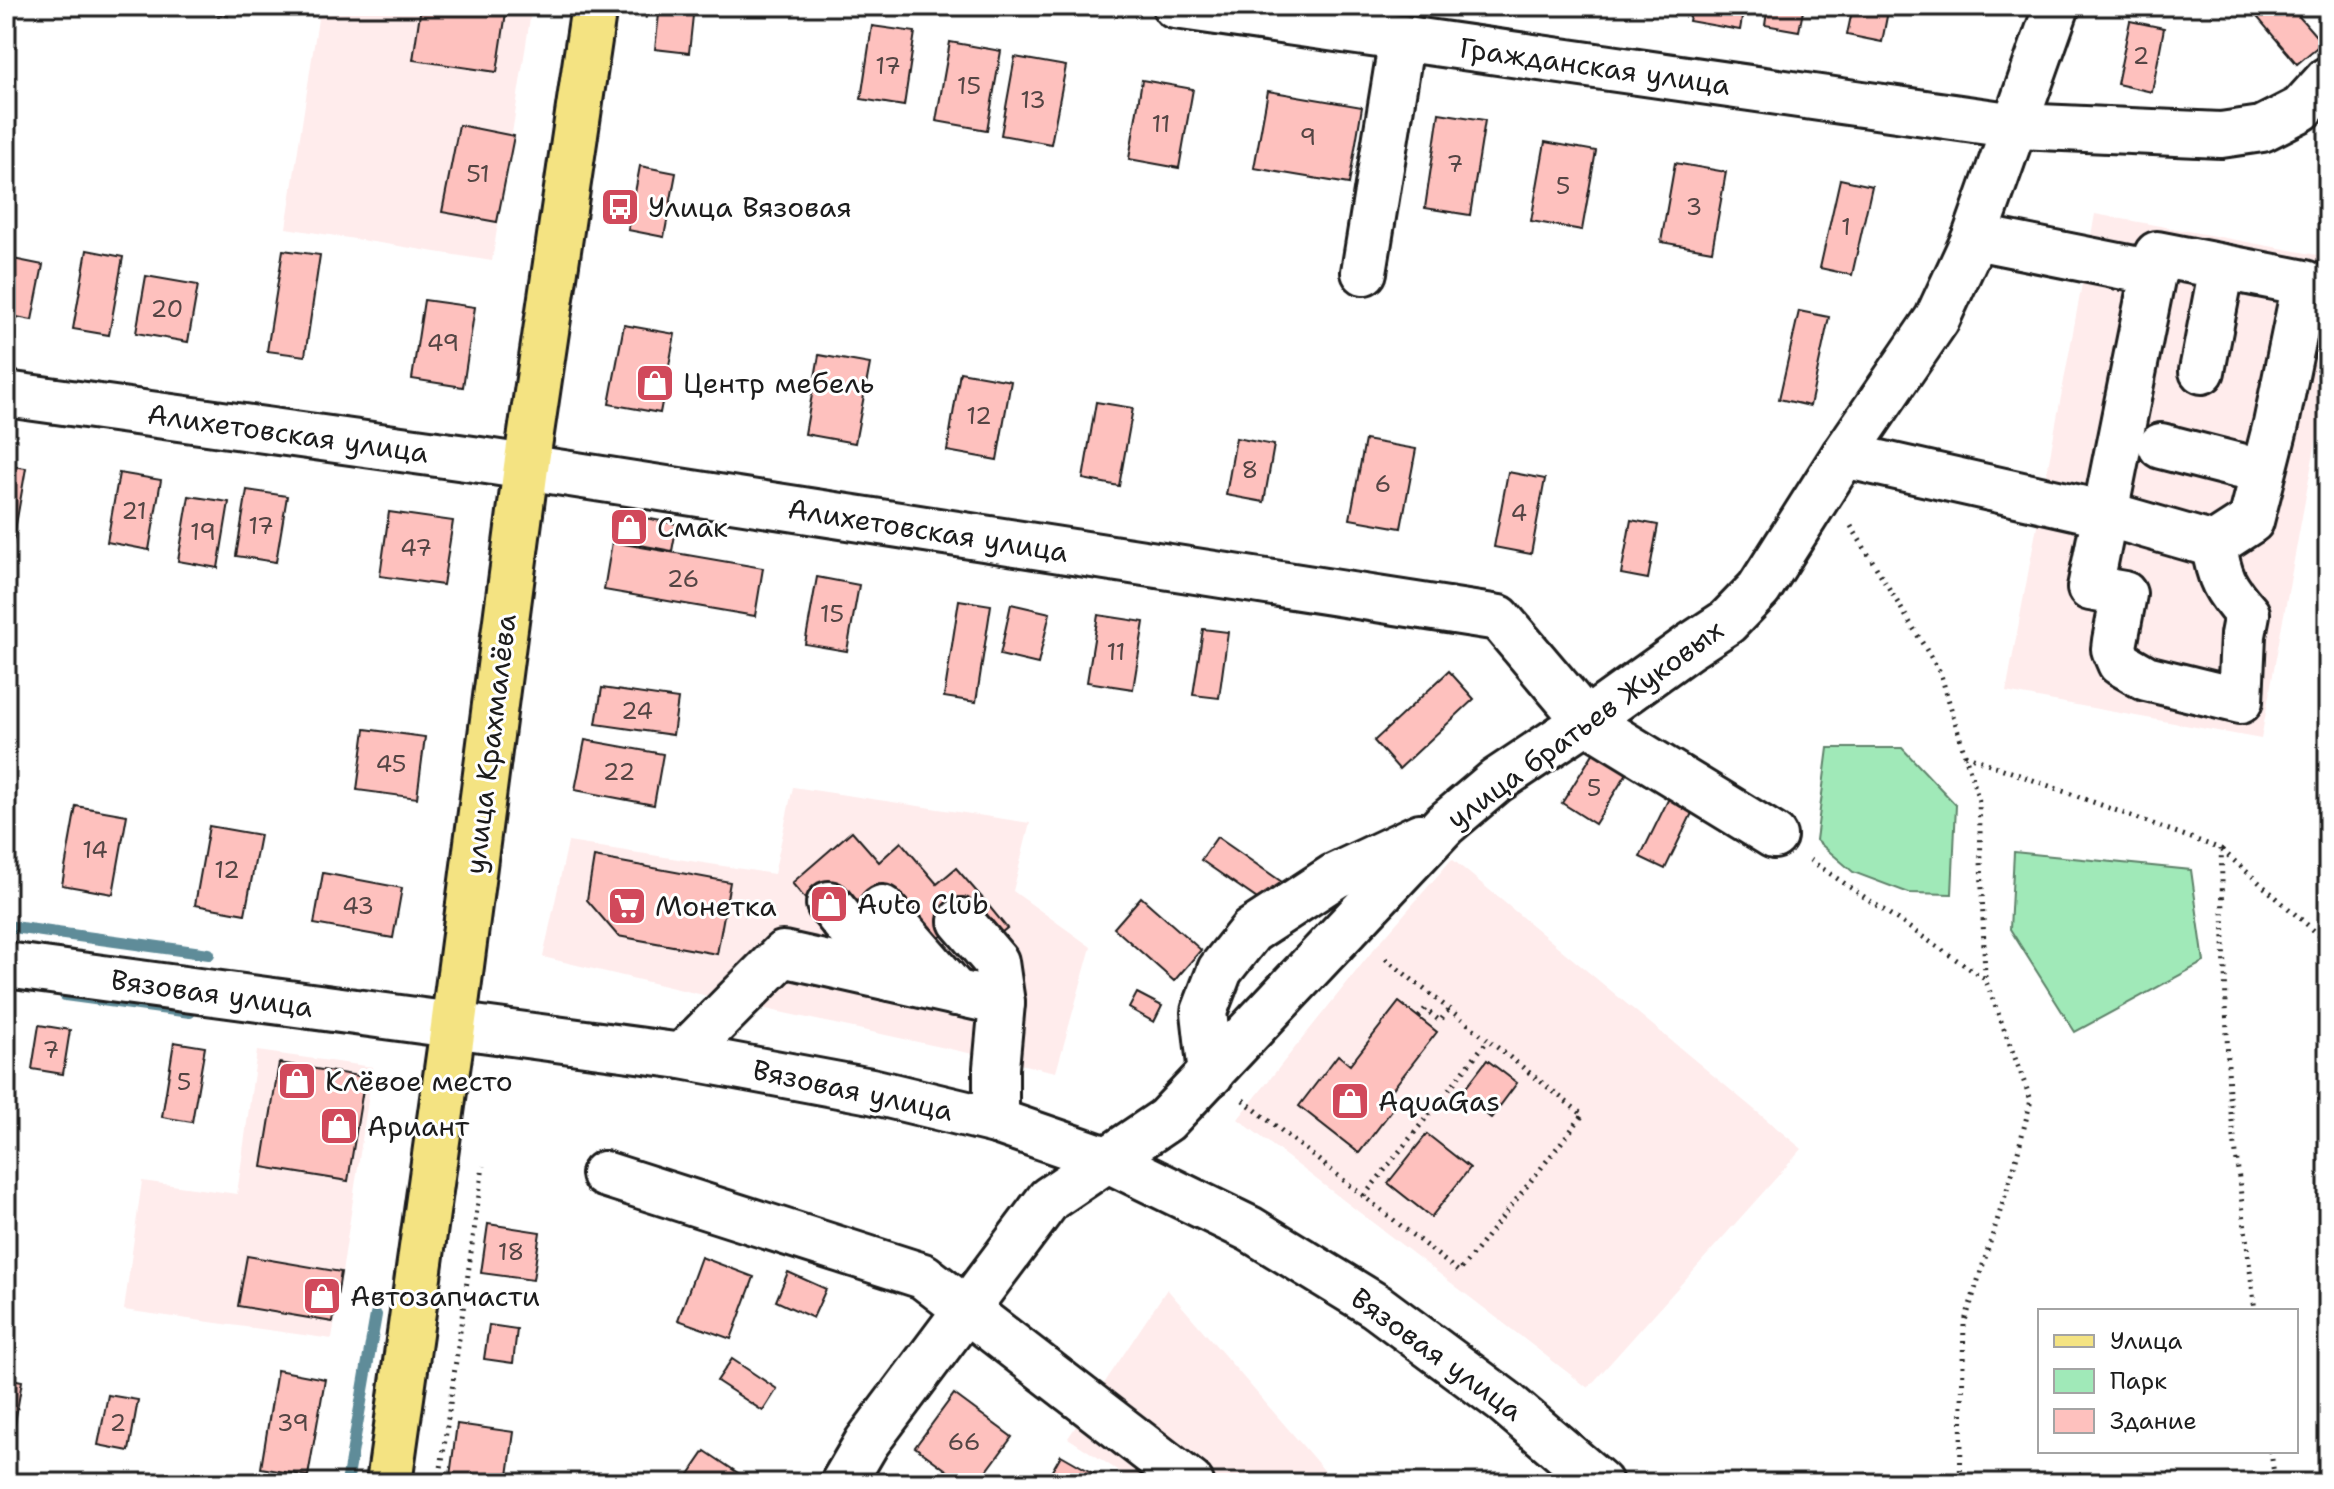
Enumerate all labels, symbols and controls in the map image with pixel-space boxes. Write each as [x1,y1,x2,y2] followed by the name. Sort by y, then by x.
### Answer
[1457,28,1733,104] street label: Гражданская улица
[2133,40,2149,72] house number: 2
[875,50,901,82] house number: 17
[957,70,981,102] house number: 15
[1020,84,1046,116] house number: 13
[1151,108,1171,140] house number: 11
[1300,121,1316,153] house number: 9
[1447,148,1463,180] house number: 7
[466,158,490,190] house number: 51
[1556,170,1570,202] house number: 5
[599,186,641,228] bus stop icon: Улица Вязовая
[648,188,852,226] place label: Улица Вязовая
[1686,191,1702,223] house number: 3
[1841,211,1851,243] house number: 1
[151,293,183,325] house number: 20
[427,327,459,359] house number: 49
[634,362,676,404] shop icon: Центр мебель
[683,364,874,402] place label: Центр мебель
[145,394,431,472] street label: Алихетовская улица
[966,400,992,432] house number: 12
[1242,454,1258,486] house number: 8
[1375,468,1391,500] house number: 6
[785,489,1071,571] street label: Алихетовская улица
[121,495,147,527] house number: 21
[1511,497,1527,529] house number: 4
[608,506,650,548] shop icon: Смак
[657,508,728,546] place label: Смак
[248,510,274,542] house number: 17
[190,516,216,548] house number: 19
[400,532,432,564] house number: 47
[667,563,699,595] house number: 26
[820,598,844,630] house number: 15
[1439,611,1731,837] street label: улица братьев Жуковых
[455,612,525,876] street label: улица Крахмалёва
[1106,636,1126,668] house number: 11
[621,695,653,727] house number: 24
[376,748,406,780] house number: 45
[603,756,635,788] house number: 22
[1587,772,1601,804] house number: 5
[82,834,108,866] house number: 14
[214,854,240,886] house number: 12
[808,883,850,925] shop icon: Auto Club
[606,885,648,927] supermarket icon: Монетка
[857,885,989,923] place label: Auto Club
[655,887,777,925] place label: Монетка
[342,890,374,922] house number: 43
[109,960,315,1026] street label: Вязовая улица
[43,1034,59,1066] house number: 7
[749,1050,957,1130] street label: Вязовая улица
[276,1060,318,1102] shop icon: Клёвое место
[325,1062,513,1100] place label: Клёвое место
[177,1066,191,1098] house number: 5
[1329,1080,1371,1122] shop icon: AquaGas
[1378,1082,1500,1120] place label: AquaGas
[318,1105,360,1147] shop icon: Ариант
[367,1107,470,1145] place label: Ариант
[498,1236,524,1268] house number: 18
[301,1275,343,1317] shop icon: Автозапчасти
[350,1277,540,1315] place label: Автозапчасти
[1343,1279,1531,1429] street label: Вязовая улица
[2038,1309,2298,1453] legend
[2110,1325,2183,1357] text: Улица
[2110,1365,2167,1397] text: Парк
[2110,1405,2197,1437] text: Здание
[110,1407,126,1439] house number: 2
[277,1407,309,1439] house number: 39
[948,1426,980,1458] house number: 66

